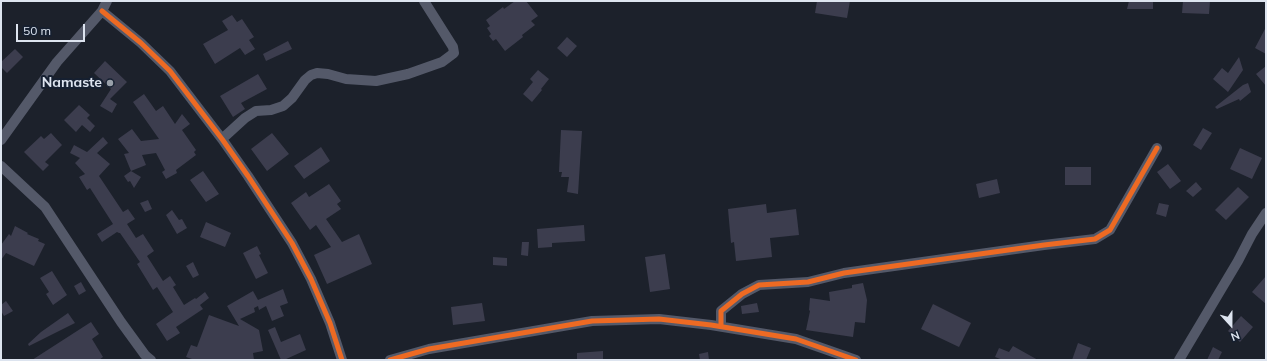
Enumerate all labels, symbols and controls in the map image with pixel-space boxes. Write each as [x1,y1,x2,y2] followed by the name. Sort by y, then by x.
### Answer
[18,16,87,42] scale bar
[23,23,51,38] text: 50 m
[42,75,102,91] place label: Namaste
[105,78,115,88] marker: Namaste
[1211,305,1251,345] north arrow
[1229,328,1242,344] text: N

